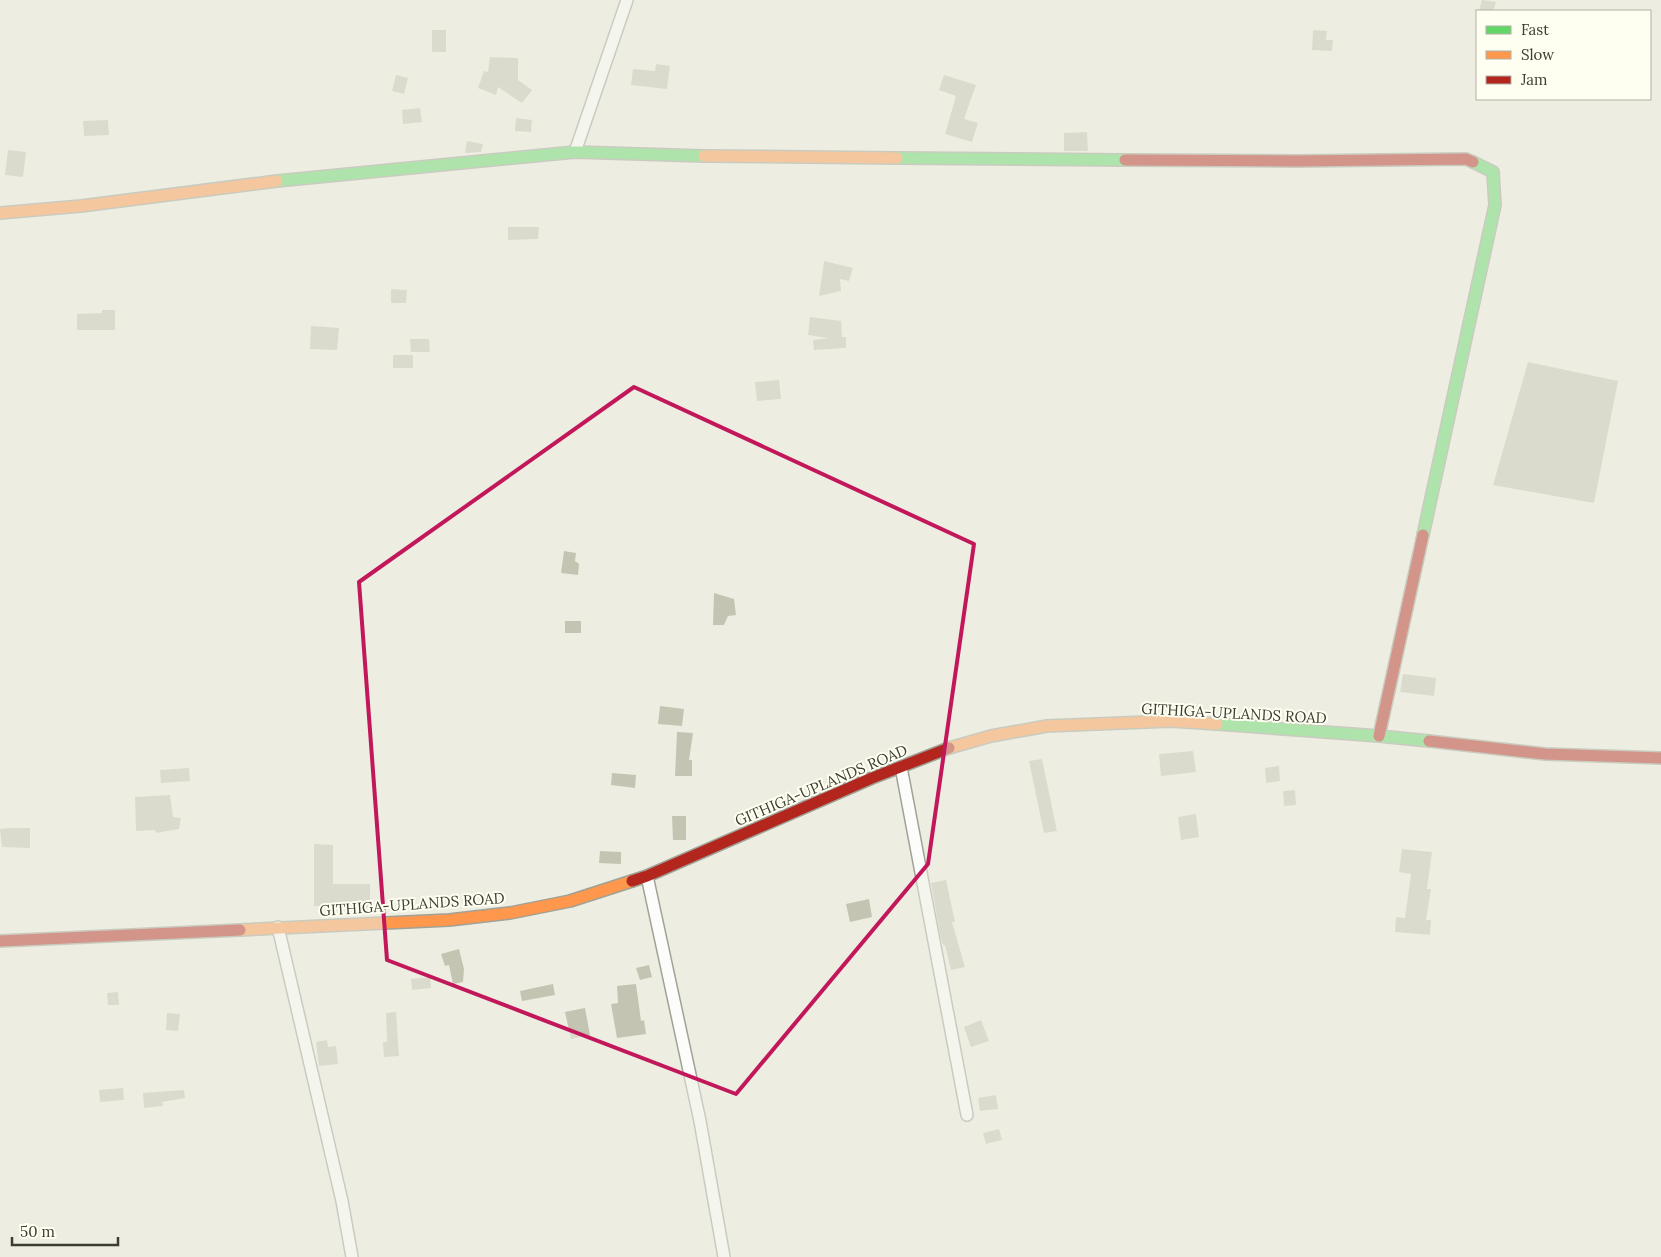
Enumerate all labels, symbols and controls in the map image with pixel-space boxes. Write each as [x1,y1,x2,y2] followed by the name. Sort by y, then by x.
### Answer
[1476,10,1651,100] legend
[1521,20,1549,39] text: Fast
[1521,45,1554,64] text: Slow
[1520,70,1548,89] text: Jam
[1141,699,1327,727] street label: GITHIGA-UPLANDS ROAD
[732,740,910,830] street label: GITHIGA-UPLANDS ROAD
[319,888,505,920] street label: GITHIGA-UPLANDS ROAD
[12,1214,119,1246] scale bar
[20,1222,55,1241] text: 50 m

